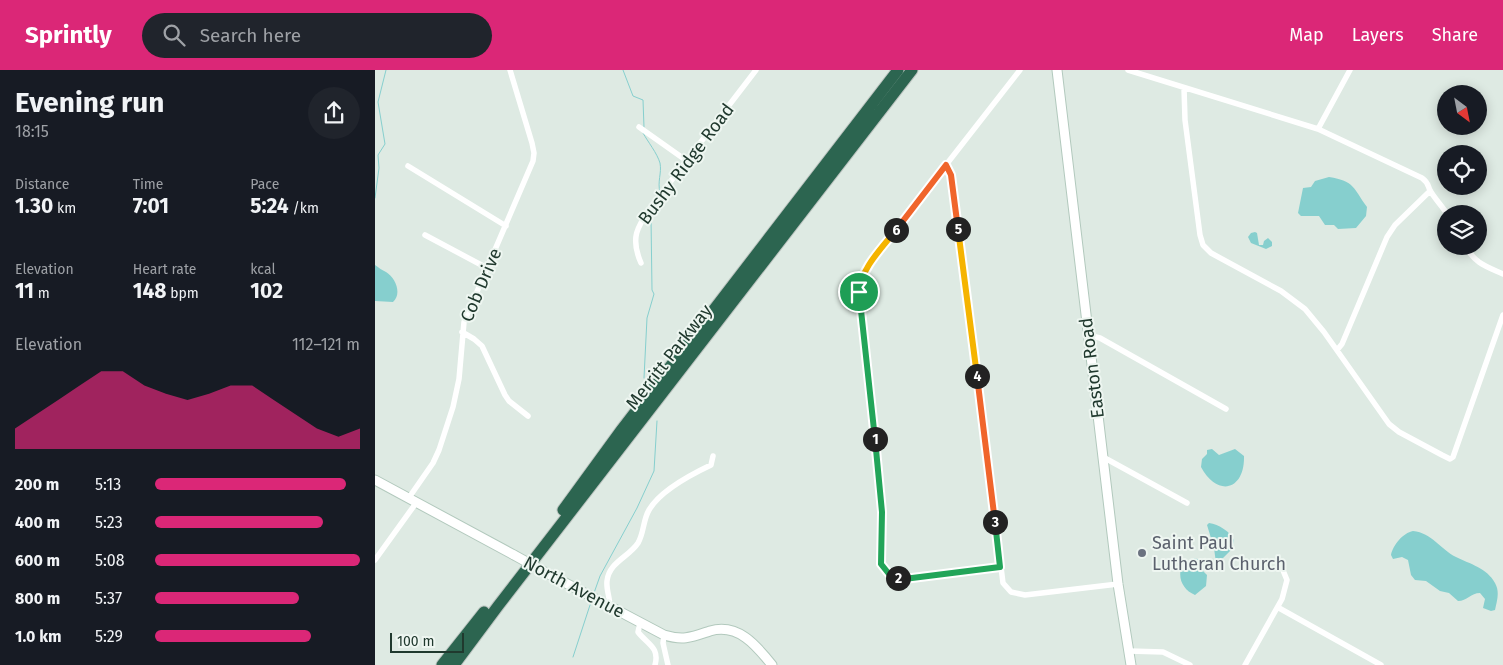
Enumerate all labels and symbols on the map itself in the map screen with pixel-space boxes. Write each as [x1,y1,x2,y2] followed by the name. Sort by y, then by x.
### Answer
[1437,85,1487,135] north arrow
[633,99,739,229] street label: Bushy Ridge Road
[945,216,971,242] pin: 5
[883,218,909,242] pin: 6
[456,245,506,325] street label: Cob Drive
[838,271,880,313] pin
[621,300,717,414] street label: Merritt Parkway
[1075,317,1109,419] street label: Easton Road
[965,364,989,388] pin: 4
[863,426,887,452] pin: 1
[983,510,1007,534] pin: 3
[1152,532,1286,575] place label: Saint Paul Lutheran Church
[1136,547,1148,559] marker: Saint Paul Lutheran Church
[520,551,628,623] street label: North Avenue
[885,566,911,590] pin: 2
[390,630,464,653] scale bar

